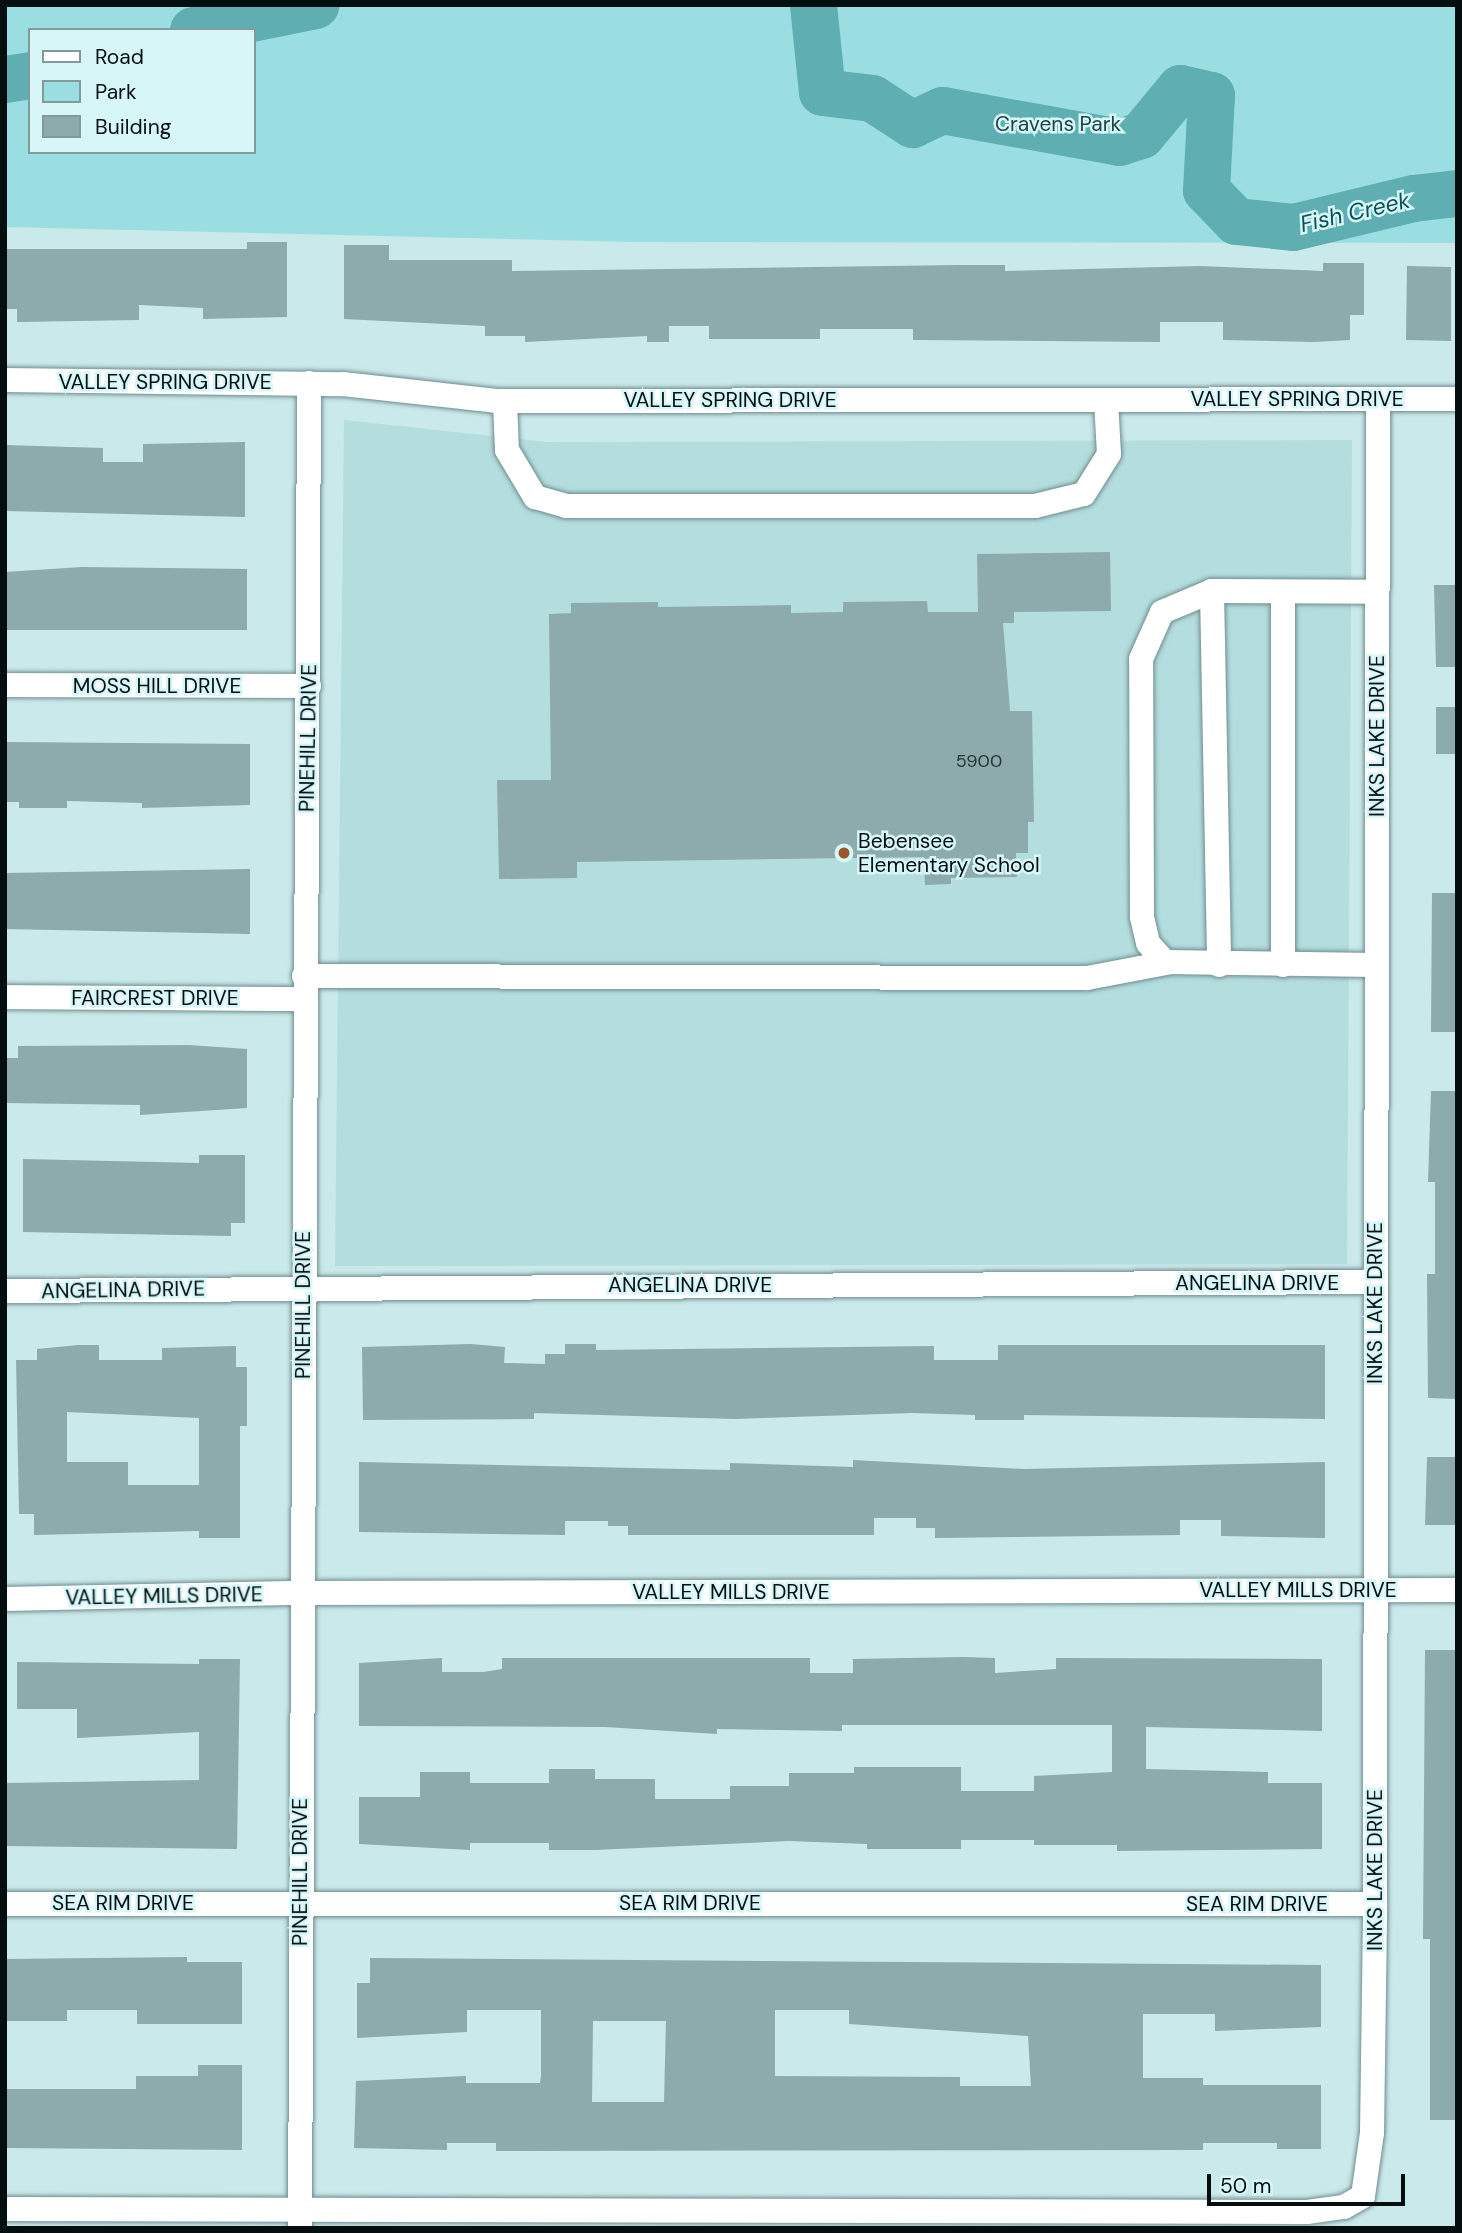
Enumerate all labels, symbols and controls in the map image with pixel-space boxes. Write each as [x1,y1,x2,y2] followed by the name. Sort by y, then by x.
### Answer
[28,28,256,154] legend
[95,43,144,71] text: Road
[95,78,136,106] text: Park
[995,111,1121,137] park label: Cravens Park
[95,113,171,141] text: Building
[1297,186,1413,238] water label: Fish Creek
[58,369,272,395] street label: VALLEY SPRING DRIVE
[1190,386,1404,412] street label: VALLEY SPRING DRIVE
[623,387,837,413] street label: VALLEY SPRING DRIVE
[1364,655,1390,817] street label: INKS LAKE DRIVE
[294,664,322,812] street label: PINEHILL DRIVE
[73,673,241,699] street label: MOSS HILL DRIVE
[956,750,1002,772] house number: 5900
[858,828,1040,878] place label: Bebensee Elementary School
[836,845,852,861] marker: Bebensee Elementary School
[71,985,239,1011] street label: FAIRCREST DRIVE
[1362,1222,1388,1384] street label: INKS LAKE DRIVE
[290,1231,316,1379] street label: PINEHILL DRIVE
[1175,1270,1339,1296] street label: ANGELINA DRIVE
[608,1272,772,1298] street label: ANGELINA DRIVE
[41,1276,205,1304] street label: ANGELINA DRIVE
[1199,1577,1397,1603] street label: VALLEY MILLS DRIVE
[632,1579,830,1605] street label: VALLEY MILLS DRIVE
[65,1582,263,1610] street label: VALLEY MILLS DRIVE
[1362,1789,1388,1951] street label: INKS LAKE DRIVE
[287,1798,313,1946] street label: PINEHILL DRIVE
[52,1890,194,1916] street label: SEA RIM DRIVE
[619,1890,761,1916] street label: SEA RIM DRIVE
[1186,1891,1328,1917] street label: SEA RIM DRIVE
[1210,2160,1408,2204] scale bar
[1220,2172,1271,2200] text: 50 m

